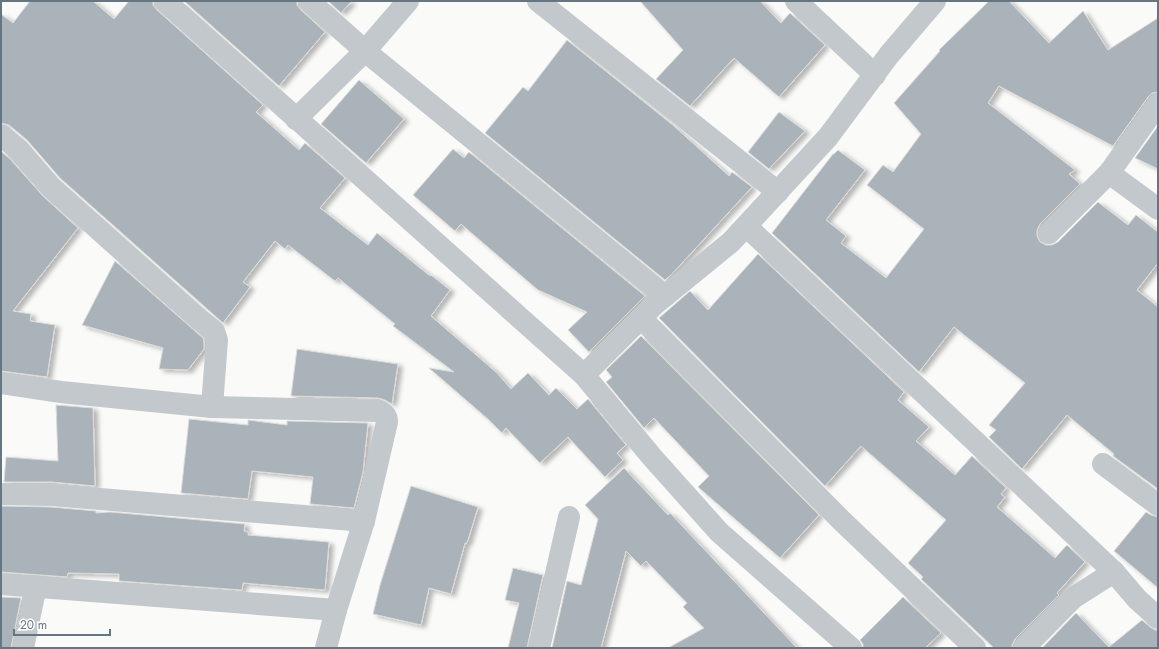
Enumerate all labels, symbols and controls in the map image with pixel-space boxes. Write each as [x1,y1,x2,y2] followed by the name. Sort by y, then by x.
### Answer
[14,611,110,637] scale bar
[20,616,47,634] text: 20 m

